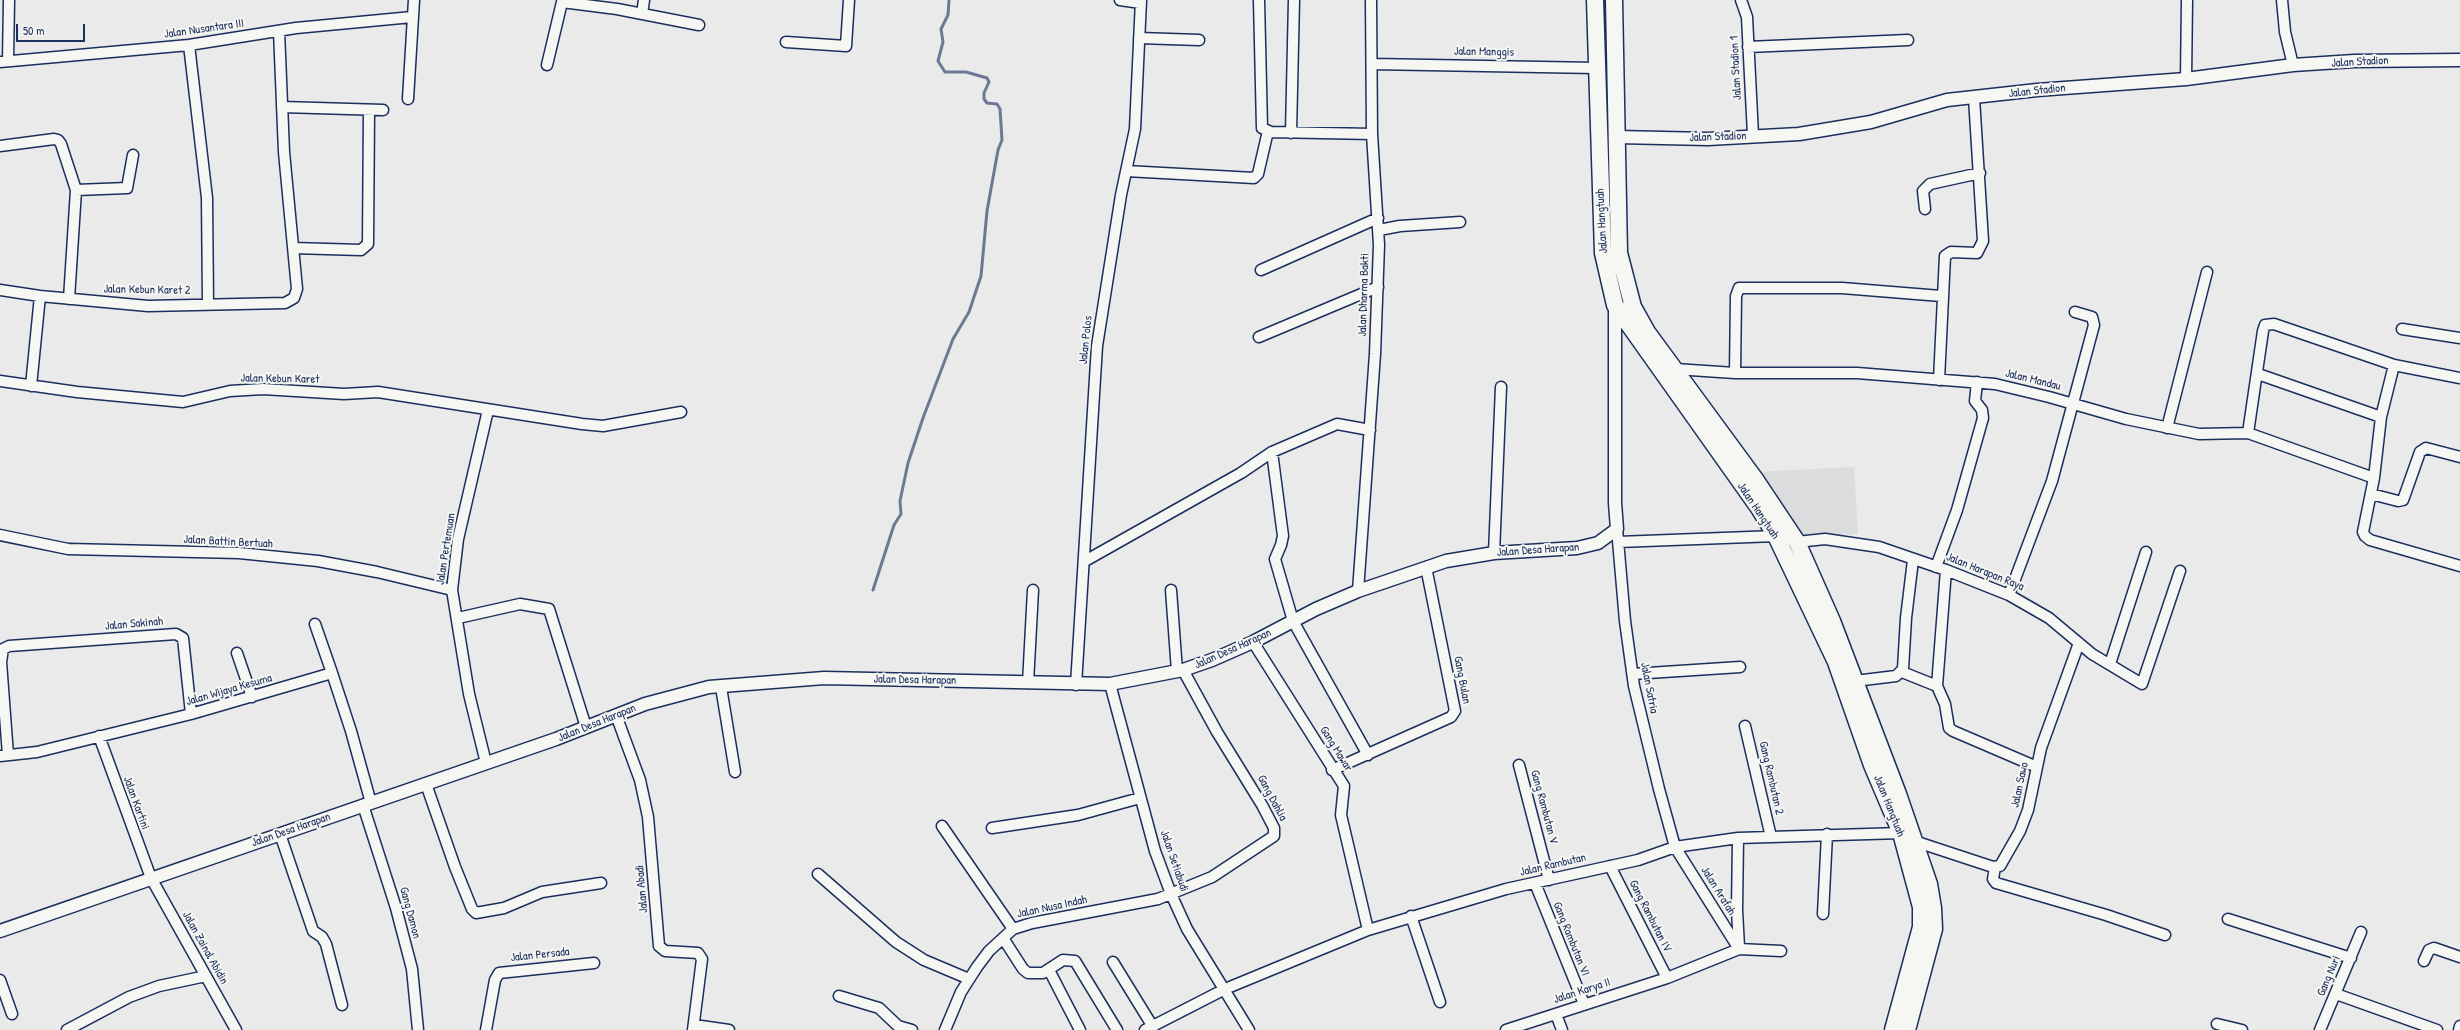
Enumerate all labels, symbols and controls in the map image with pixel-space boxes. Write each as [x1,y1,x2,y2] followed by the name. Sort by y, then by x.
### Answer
[18,16,87,42] scale bar
[163,16,245,42] street label: Jalan Nusantara III
[23,22,44,39] text: 50 m
[1727,36,1745,100] street label: Jalan Stadion 1
[1454,44,1514,60] street label: Jalan Manggis
[2331,53,2389,71] street label: Jalan Stadion
[2008,81,2066,101] street label: Jalan Stadion
[1689,129,1747,145] street label: Jalan Stadion
[1593,188,1611,254] street label: Jalan Hangtuah
[1355,253,1373,337] street label: Jalan Dharma Bakti
[103,282,191,298] street label: Jalan Kebun Karet 2
[1076,315,1096,365] street label: Jalan Polos
[2004,366,2062,394] street label: Jalan Mandau
[241,371,319,387] street label: Jalan Kebun Karet
[1734,480,1782,542] street label: Jalan Hangtuah
[433,512,459,586] street label: Jalan Pertemuan
[183,532,273,552] street label: Jalan Battin Bertuah
[1496,540,1580,560] street label: Jalan Desa Harapan
[1944,550,2026,594] street label: Jalan Harapan Raya
[104,614,164,634] street label: Jalan Sakinah
[1192,626,1274,672] street label: Jalan Desa Harapan
[1450,655,1474,705] street label: Gang Bulan
[1637,661,1661,715] street label: Jalan Satria
[184,671,274,709] street label: Jalan Wijaya Kesuma
[874,672,956,688] street label: Jalan Desa Harapan
[556,701,638,745] street label: Jalan Desa Harapan
[1316,724,1356,774] street label: Gang Mawar
[1756,740,1786,816] street label: Gang Rambutan 2
[2008,761,2032,809] street label: Jalan Sawo
[1527,769,1561,845] street label: Gang Rambutan V
[1254,773,1290,823] street label: Gang Dahlia
[1870,773,1908,839] street label: Jalan Hangtuah
[120,774,152,832] street label: Jalan Kartini
[250,810,332,850] street label: Jalan Desa Harapan
[1157,828,1191,894] street label: Jalan Setiabudi
[1518,850,1588,880] street label: Jalan Rambutan
[633,864,651,914] street label: Jalan Abadi
[1697,864,1739,918] street label: Jalan Arafah
[1626,878,1674,954] street label: Gang Rambutan IV
[396,886,424,940] street label: Gang Damon
[1016,893,1088,921] street label: Jalan Nusa Indah
[1550,900,1592,978] street label: Gang Rambutan VI
[179,909,231,987] street label: Jalan Zainal Abidin
[510,945,570,965] street label: Jalan Persada
[2314,954,2344,998] street label: Gang Nuri
[1552,975,1612,1007] street label: Jalan Karya II

